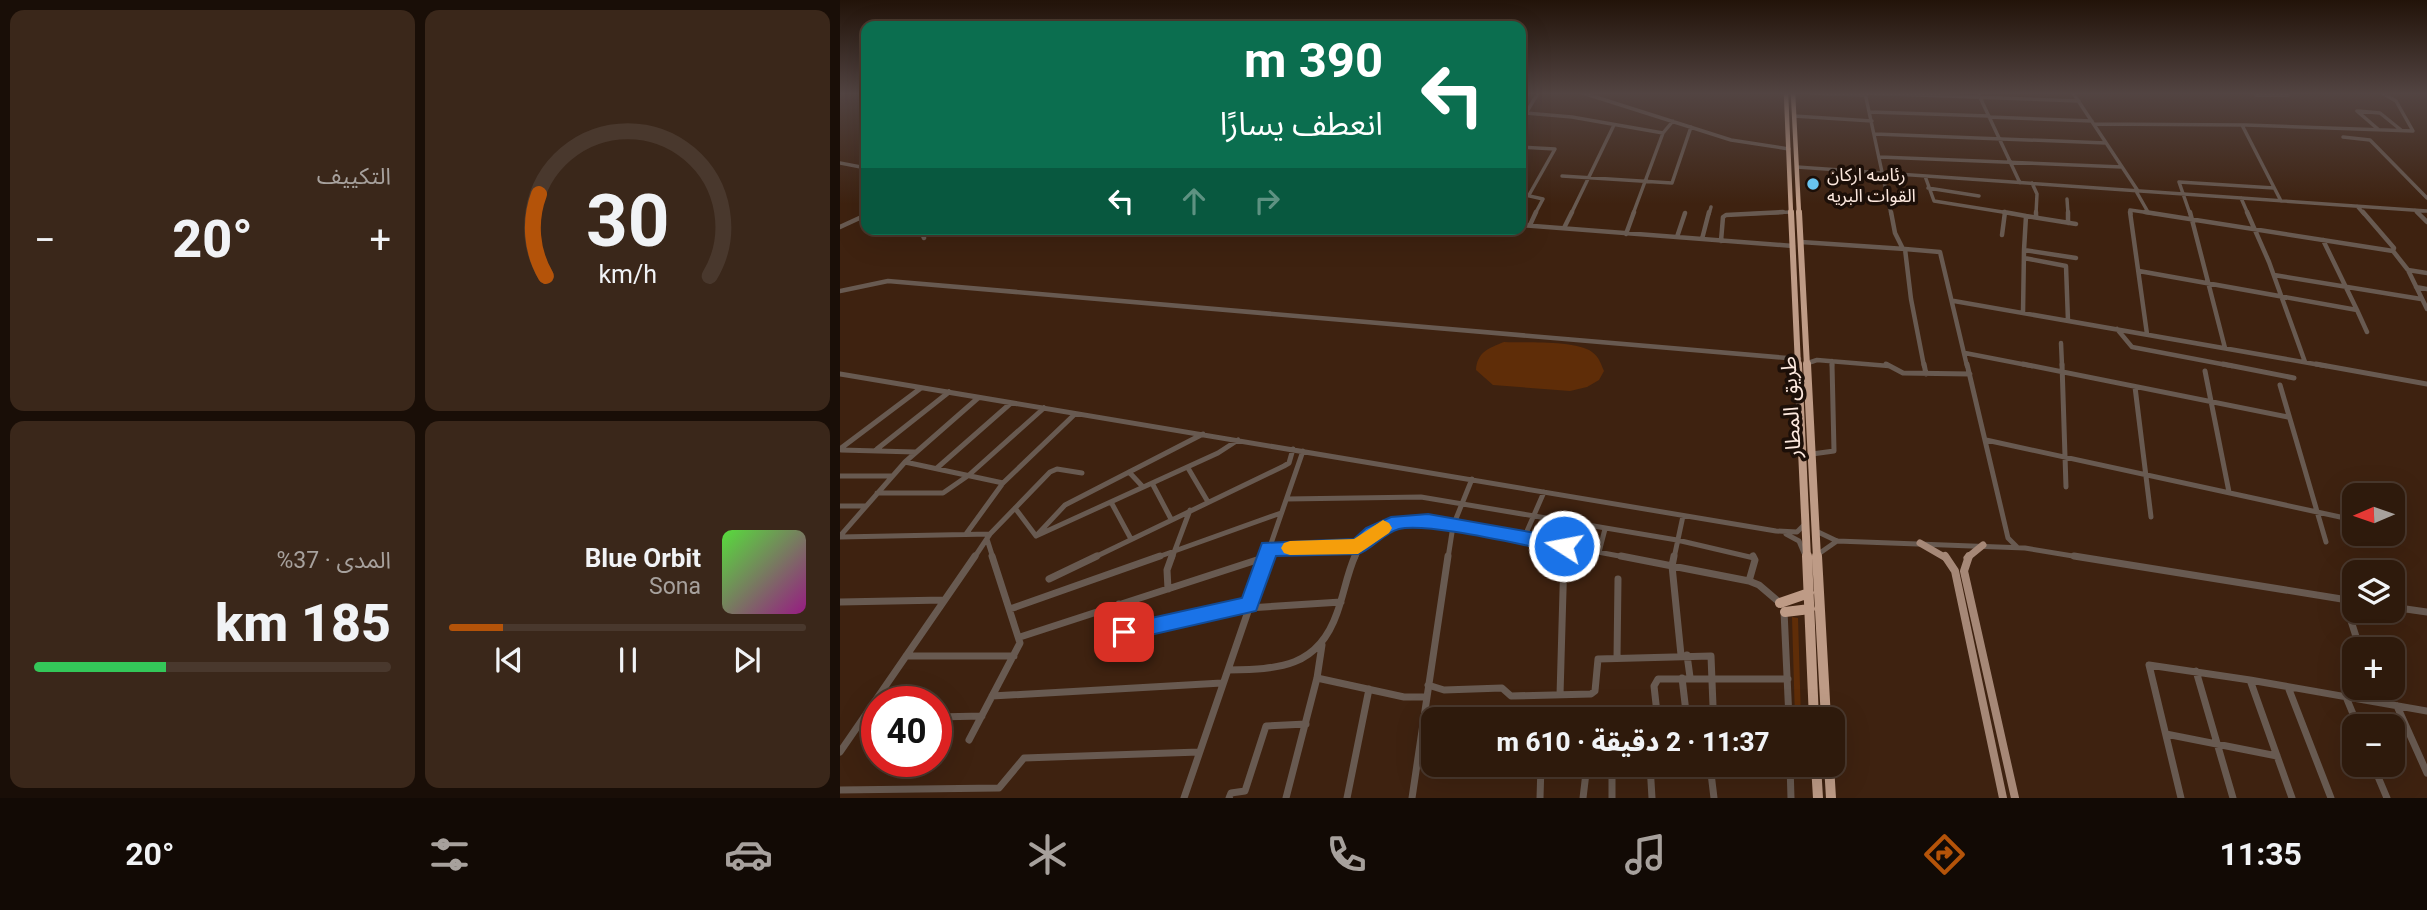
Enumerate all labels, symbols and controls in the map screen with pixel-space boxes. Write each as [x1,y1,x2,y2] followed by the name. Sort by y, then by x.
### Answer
[1244,32,1383,89] text: 390 m
[1407,49,1498,140] icon: left
[1220,105,1383,143] text: انعطف يسارًا
[317,163,391,190] text: التكييف
[1827,164,1916,207] place label: رئاسه اركان القوات البريه
[1805,176,1821,192] marker: رئاسه اركان القوات البريه
[586,179,669,265] text: 30
[1102,182,1140,220] icon: left
[1175,182,1213,220] icon: ahead
[1248,182,1286,220] icon: right
[172,209,253,270] text: 20°
[34,218,56,262] text: −
[369,218,391,262] text: +
[598,260,657,289] text: km/h
[1776,356,1807,459] street label: طريق المطار
[2342,483,2404,546] north arrow
[2342,483,2405,777] map controls
[1527,509,1601,583] position arrow
[585,543,701,573] text: Blue Orbit
[276,547,391,574] text: المدى · 37%
[2342,560,2405,623] button: layers
[649,573,701,600] text: Sona
[215,593,391,654] text: 185 km
[1094,602,1154,662] pin
[1105,613,1143,651] icon: arrive
[2342,637,2405,700] button: +
[490,641,528,679] icon: previous
[609,641,647,679] icon: pause
[728,641,766,679] icon: next
[861,686,952,777] speed limit sign: 40
[2342,714,2405,777] button: −
[1497,727,1769,757] text: 11:37 · 2 دقيقة · 610 m
[425,830,474,879] icon: filters
[724,830,773,879] icon: car
[1023,830,1072,879] icon: climate
[1322,830,1371,879] icon: phone
[1621,830,1670,879] icon: music
[1920,830,1969,879] icon: directions
[125,835,174,873] text: 20°
[2219,835,2302,873] text: 11:35

